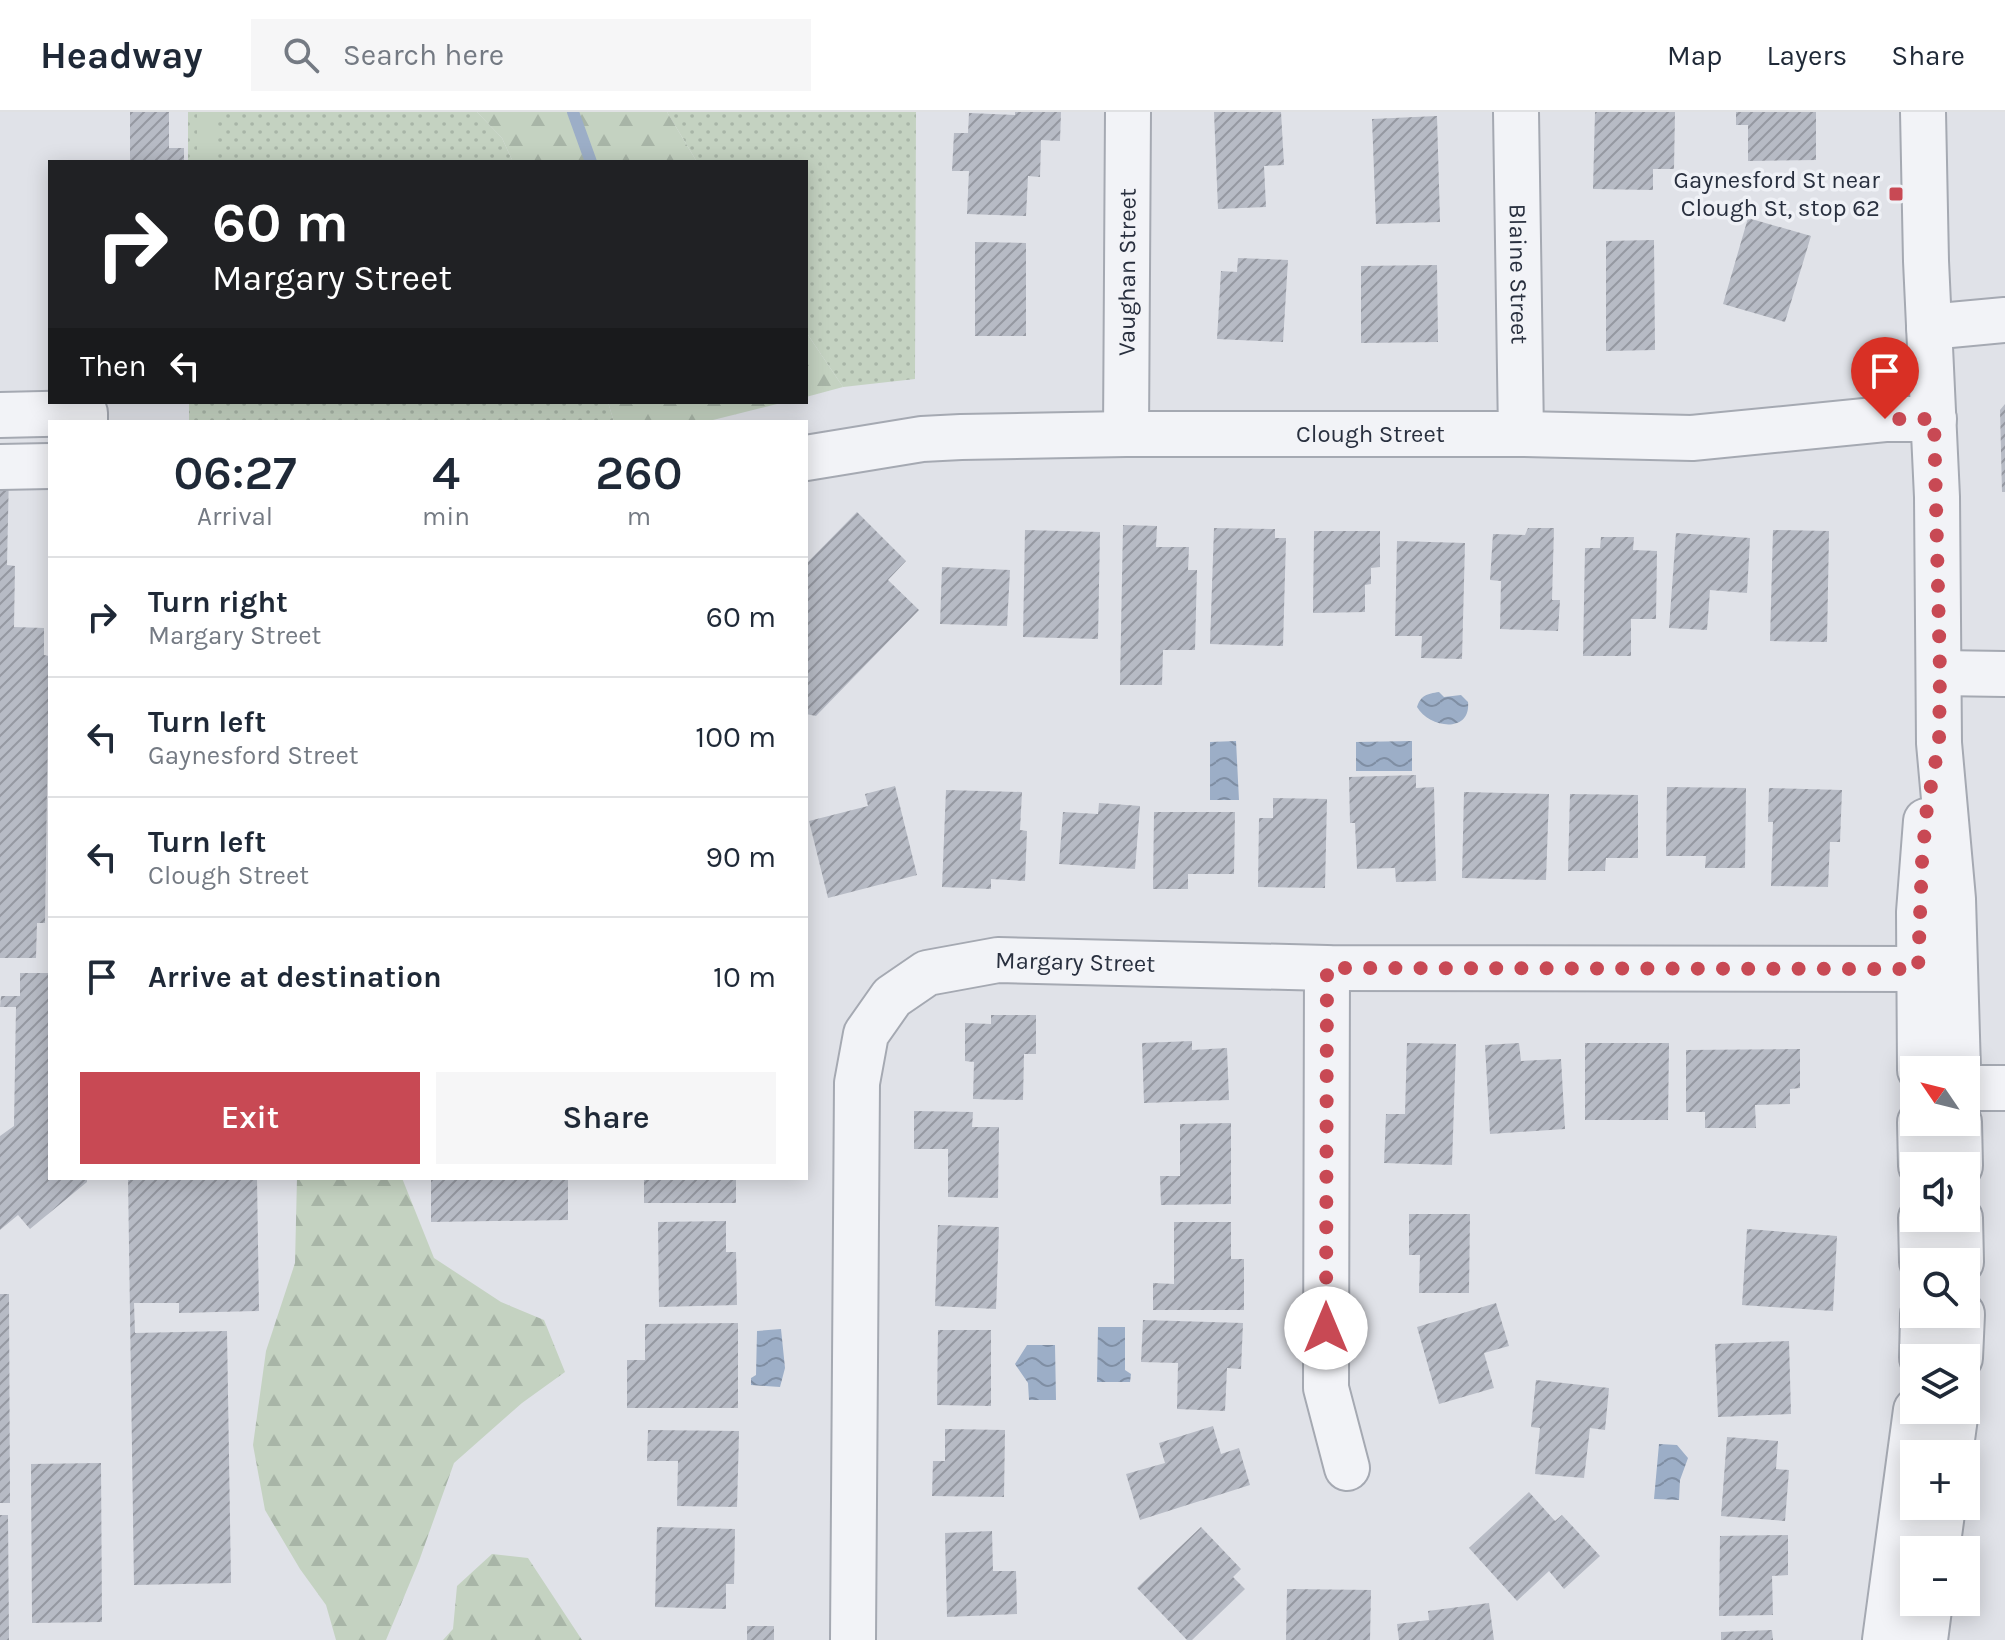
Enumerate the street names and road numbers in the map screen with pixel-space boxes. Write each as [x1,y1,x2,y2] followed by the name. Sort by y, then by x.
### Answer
[1112,188,1142,356] street label: Vaughan Street
[1503,204,1534,344] street label: Blaine Street
[1296,420,1445,448] street label: Clough Street
[995,946,1156,978] street label: Margary Street

